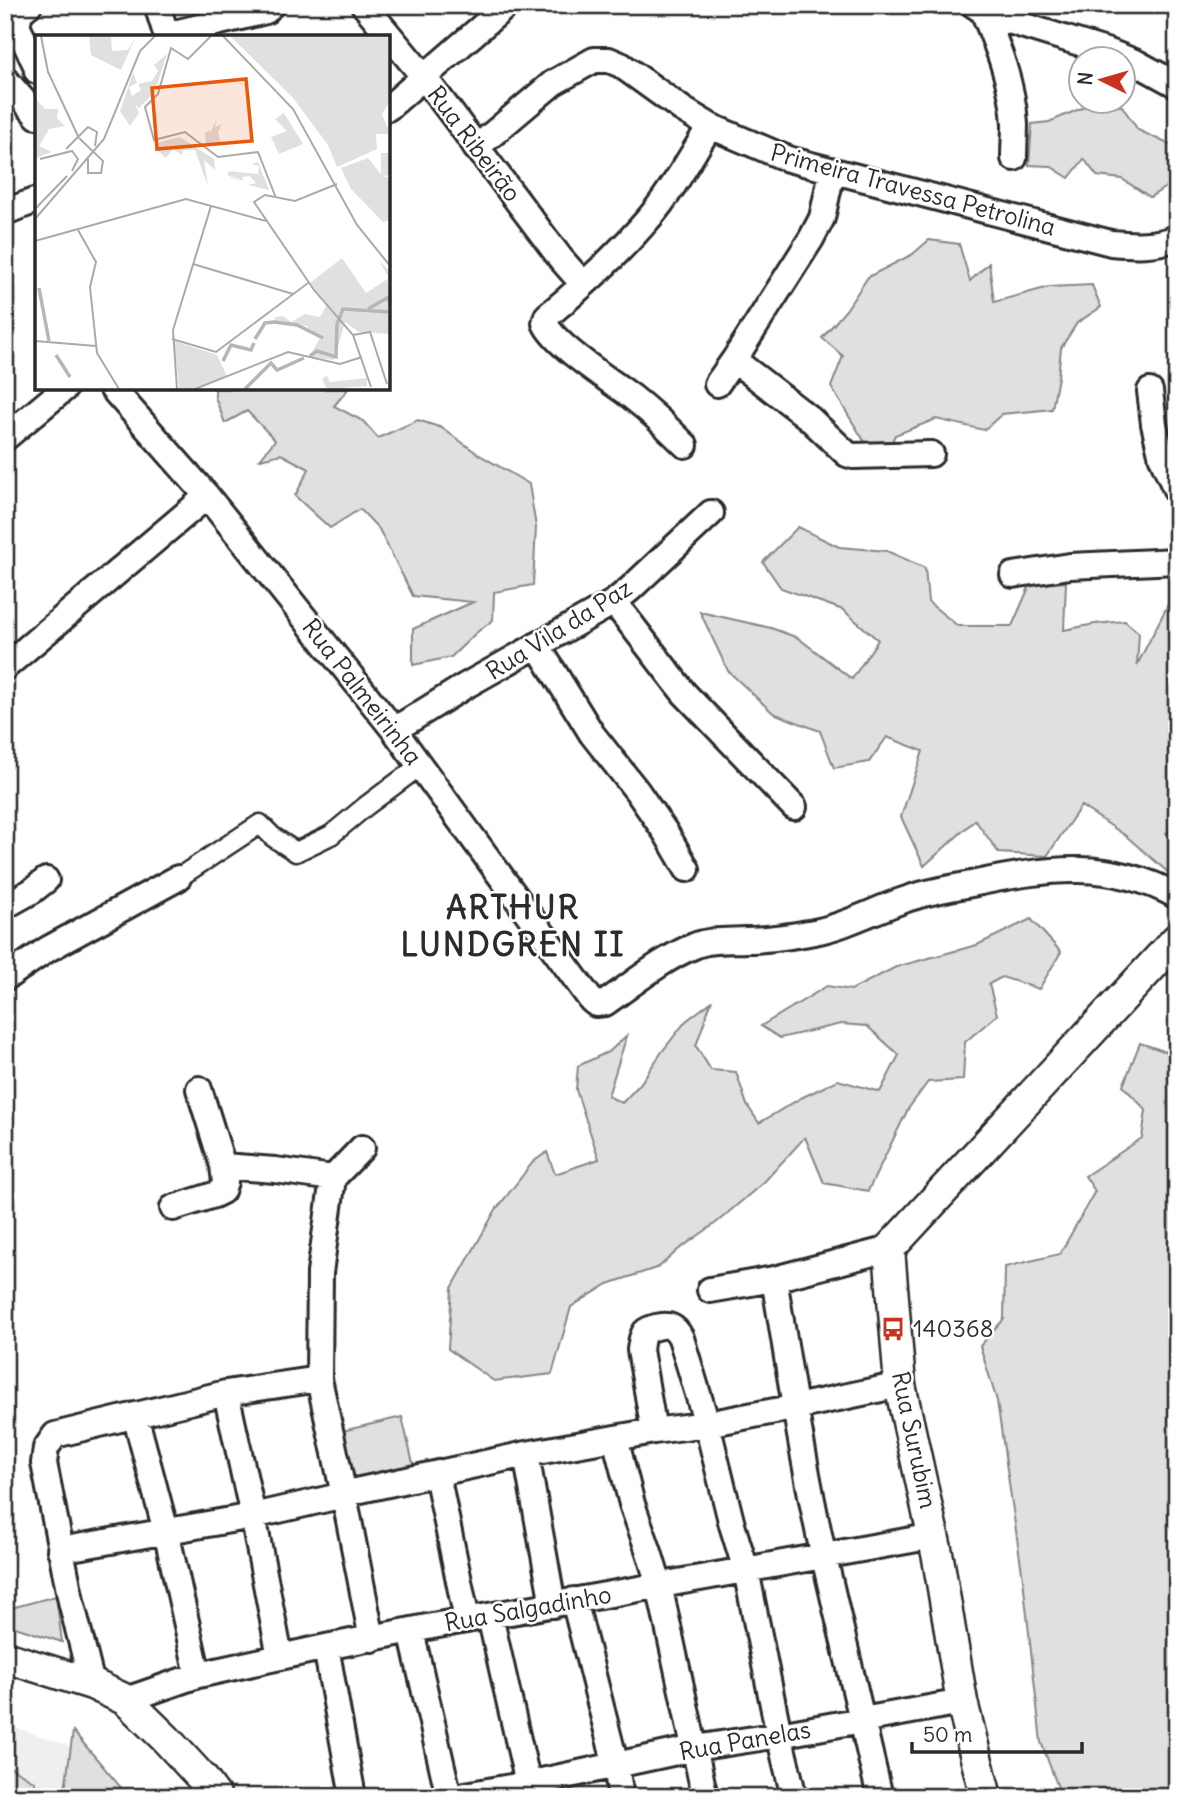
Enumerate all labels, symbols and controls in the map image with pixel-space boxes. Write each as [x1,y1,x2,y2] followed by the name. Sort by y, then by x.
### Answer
[35,35,390,390] inset map
[1066,46,1136,116] north arrow
[1073,71,1098,86] text: N
[422,80,528,207] street label: Rua Ribeirão
[767,137,1059,242] street label: Primeira Travessa Petrolina
[480,572,637,686] street label: Rua Vila da Paz
[296,612,429,771] street label: Rua Palmeirinha
[400,887,626,965] district label: ARTHUR LUNDGREN II
[913,1313,994,1343] place label: 140368
[879,1315,907,1343] bus stop icon: 140368
[886,1369,944,1511] street label: Rua Surubim
[442,1579,613,1637] street label: Rua Salgadinho
[912,1711,1082,1755] scale bar
[677,1714,813,1766] street label: Rua Panelas
[923,1721,972,1748] text: 50 m

